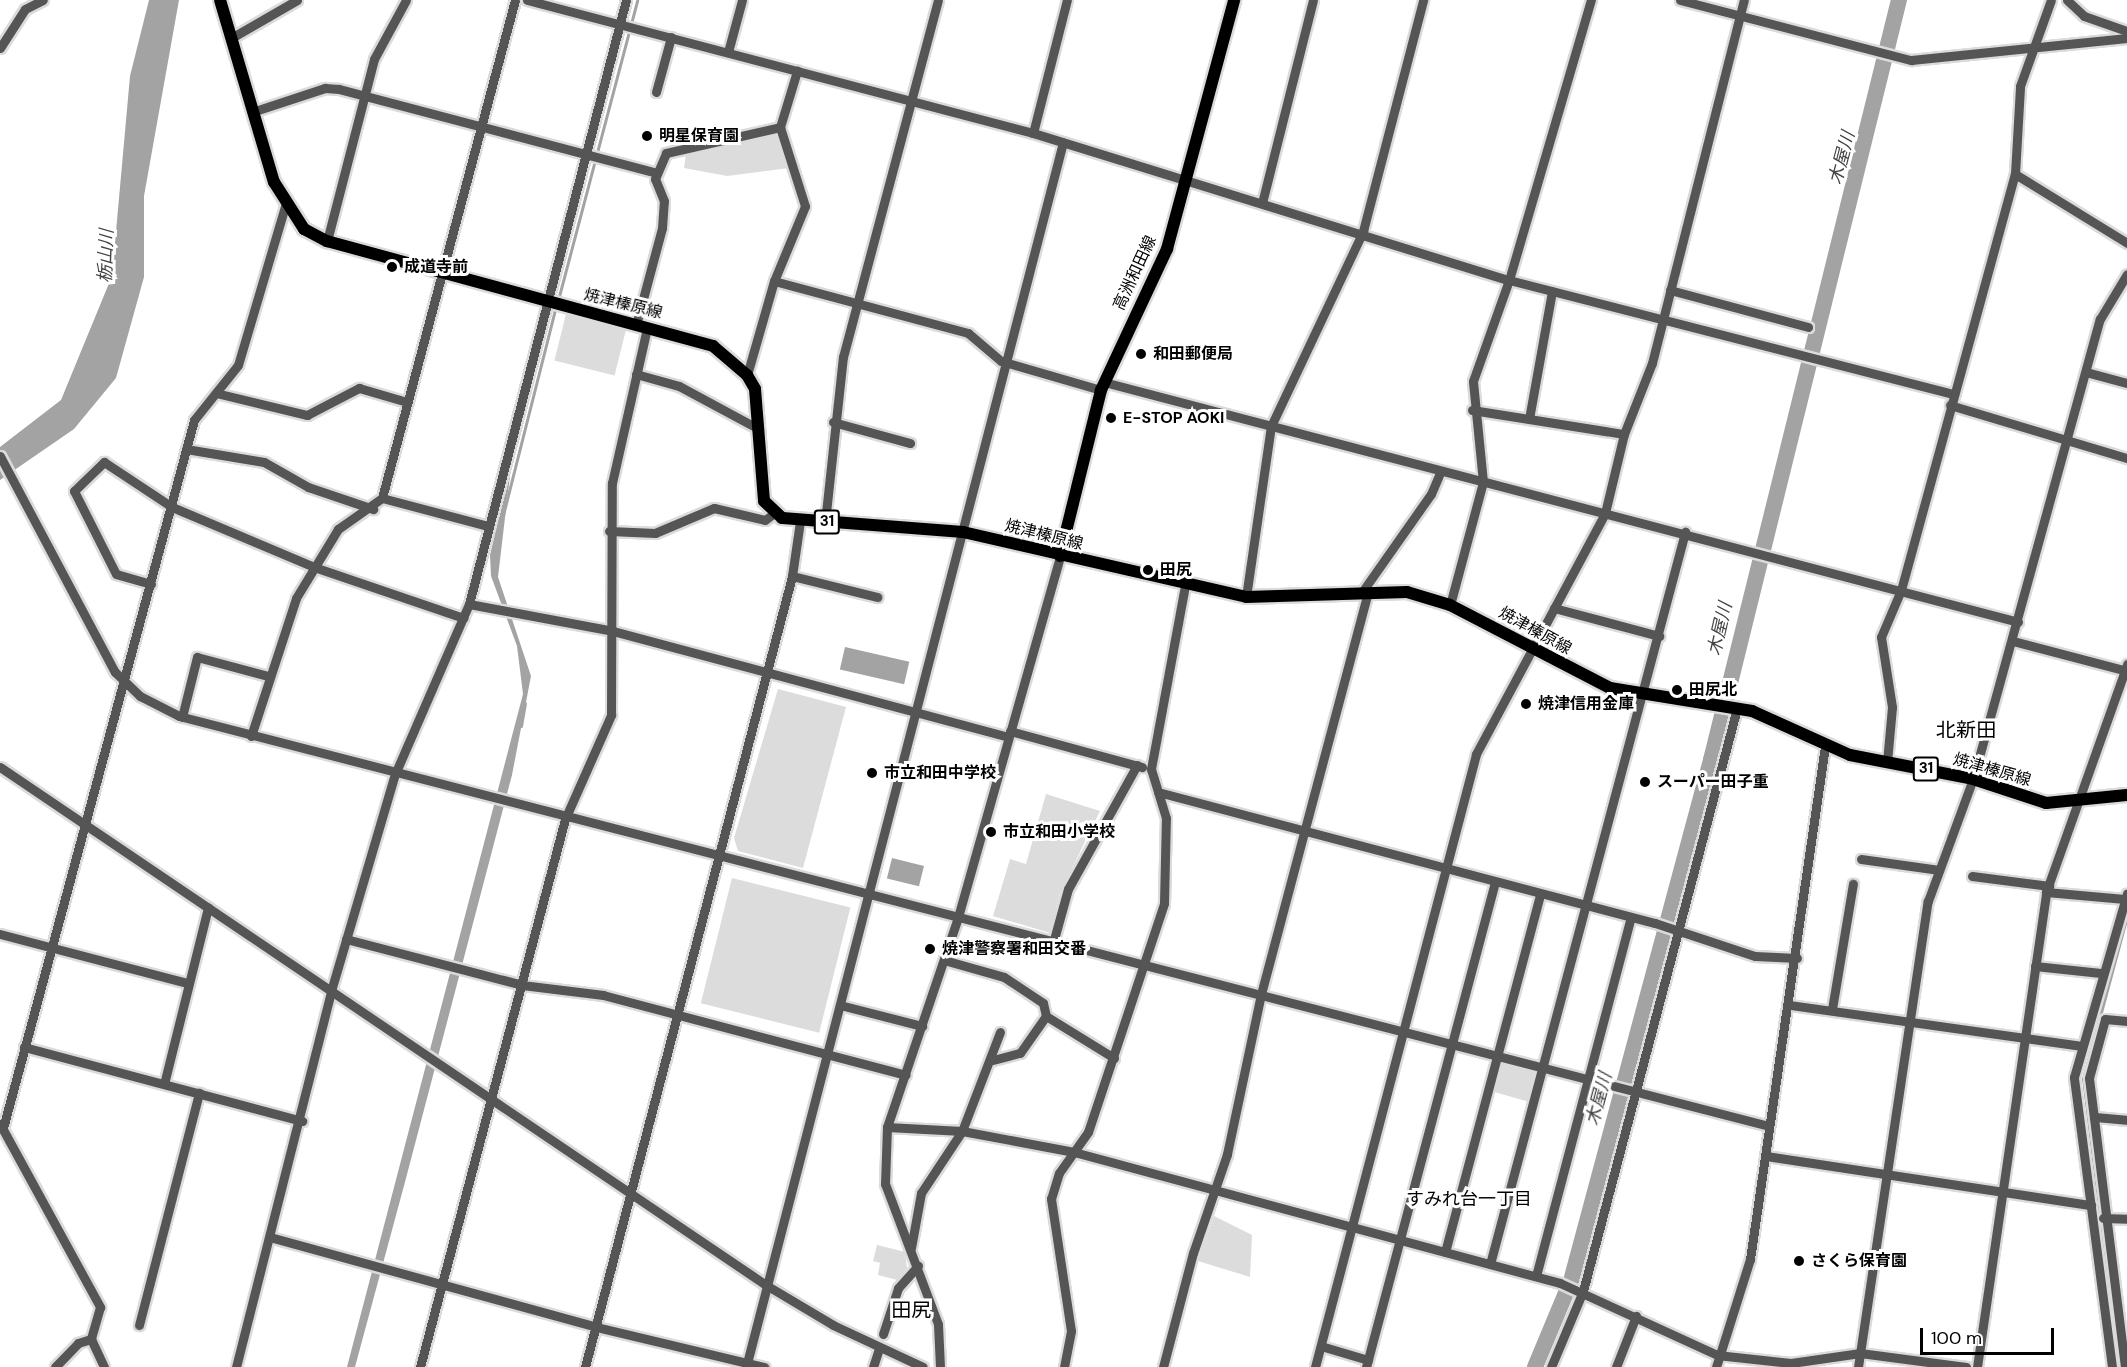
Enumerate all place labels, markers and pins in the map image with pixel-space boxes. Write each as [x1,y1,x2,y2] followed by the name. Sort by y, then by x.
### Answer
[659,126,739,146] place label: 明星保育園
[640,129,654,143] marker: 明星保育園
[404,257,468,277] place label: 成道寺前
[385,260,399,274] marker: 成道寺前
[1153,344,1233,364] place label: 和田郵便局
[1134,347,1148,361] marker: 和田郵便局
[1123,408,1224,428] place label: E-STOP AOKI
[1104,411,1118,425] marker: E-STOP AOKI
[1160,560,1192,580] place label: 田尻
[1141,563,1155,577] marker: 田尻
[1689,680,1737,700] place label: 田尻北
[1670,683,1684,697] marker: 田尻北
[1538,694,1634,714] place label: 焼津信用金庫
[1519,697,1533,711] marker: 焼津信用金庫
[884,763,996,783] place label: 市立和田中学校
[865,766,879,780] marker: 市立和田中学校
[1657,772,1769,792] place label: スーパー田子重
[1638,775,1652,789] marker: スーパー田子重
[1003,822,1115,842] place label: 市立和田小学校
[984,825,998,839] marker: 市立和田小学校
[942,939,1086,959] place label: 焼津警察署和田交番
[923,942,937,956] marker: 焼津警察署和田交番
[1811,1251,1907,1271] place label: さくら保育園
[1792,1254,1806,1268] marker: さくら保育園

